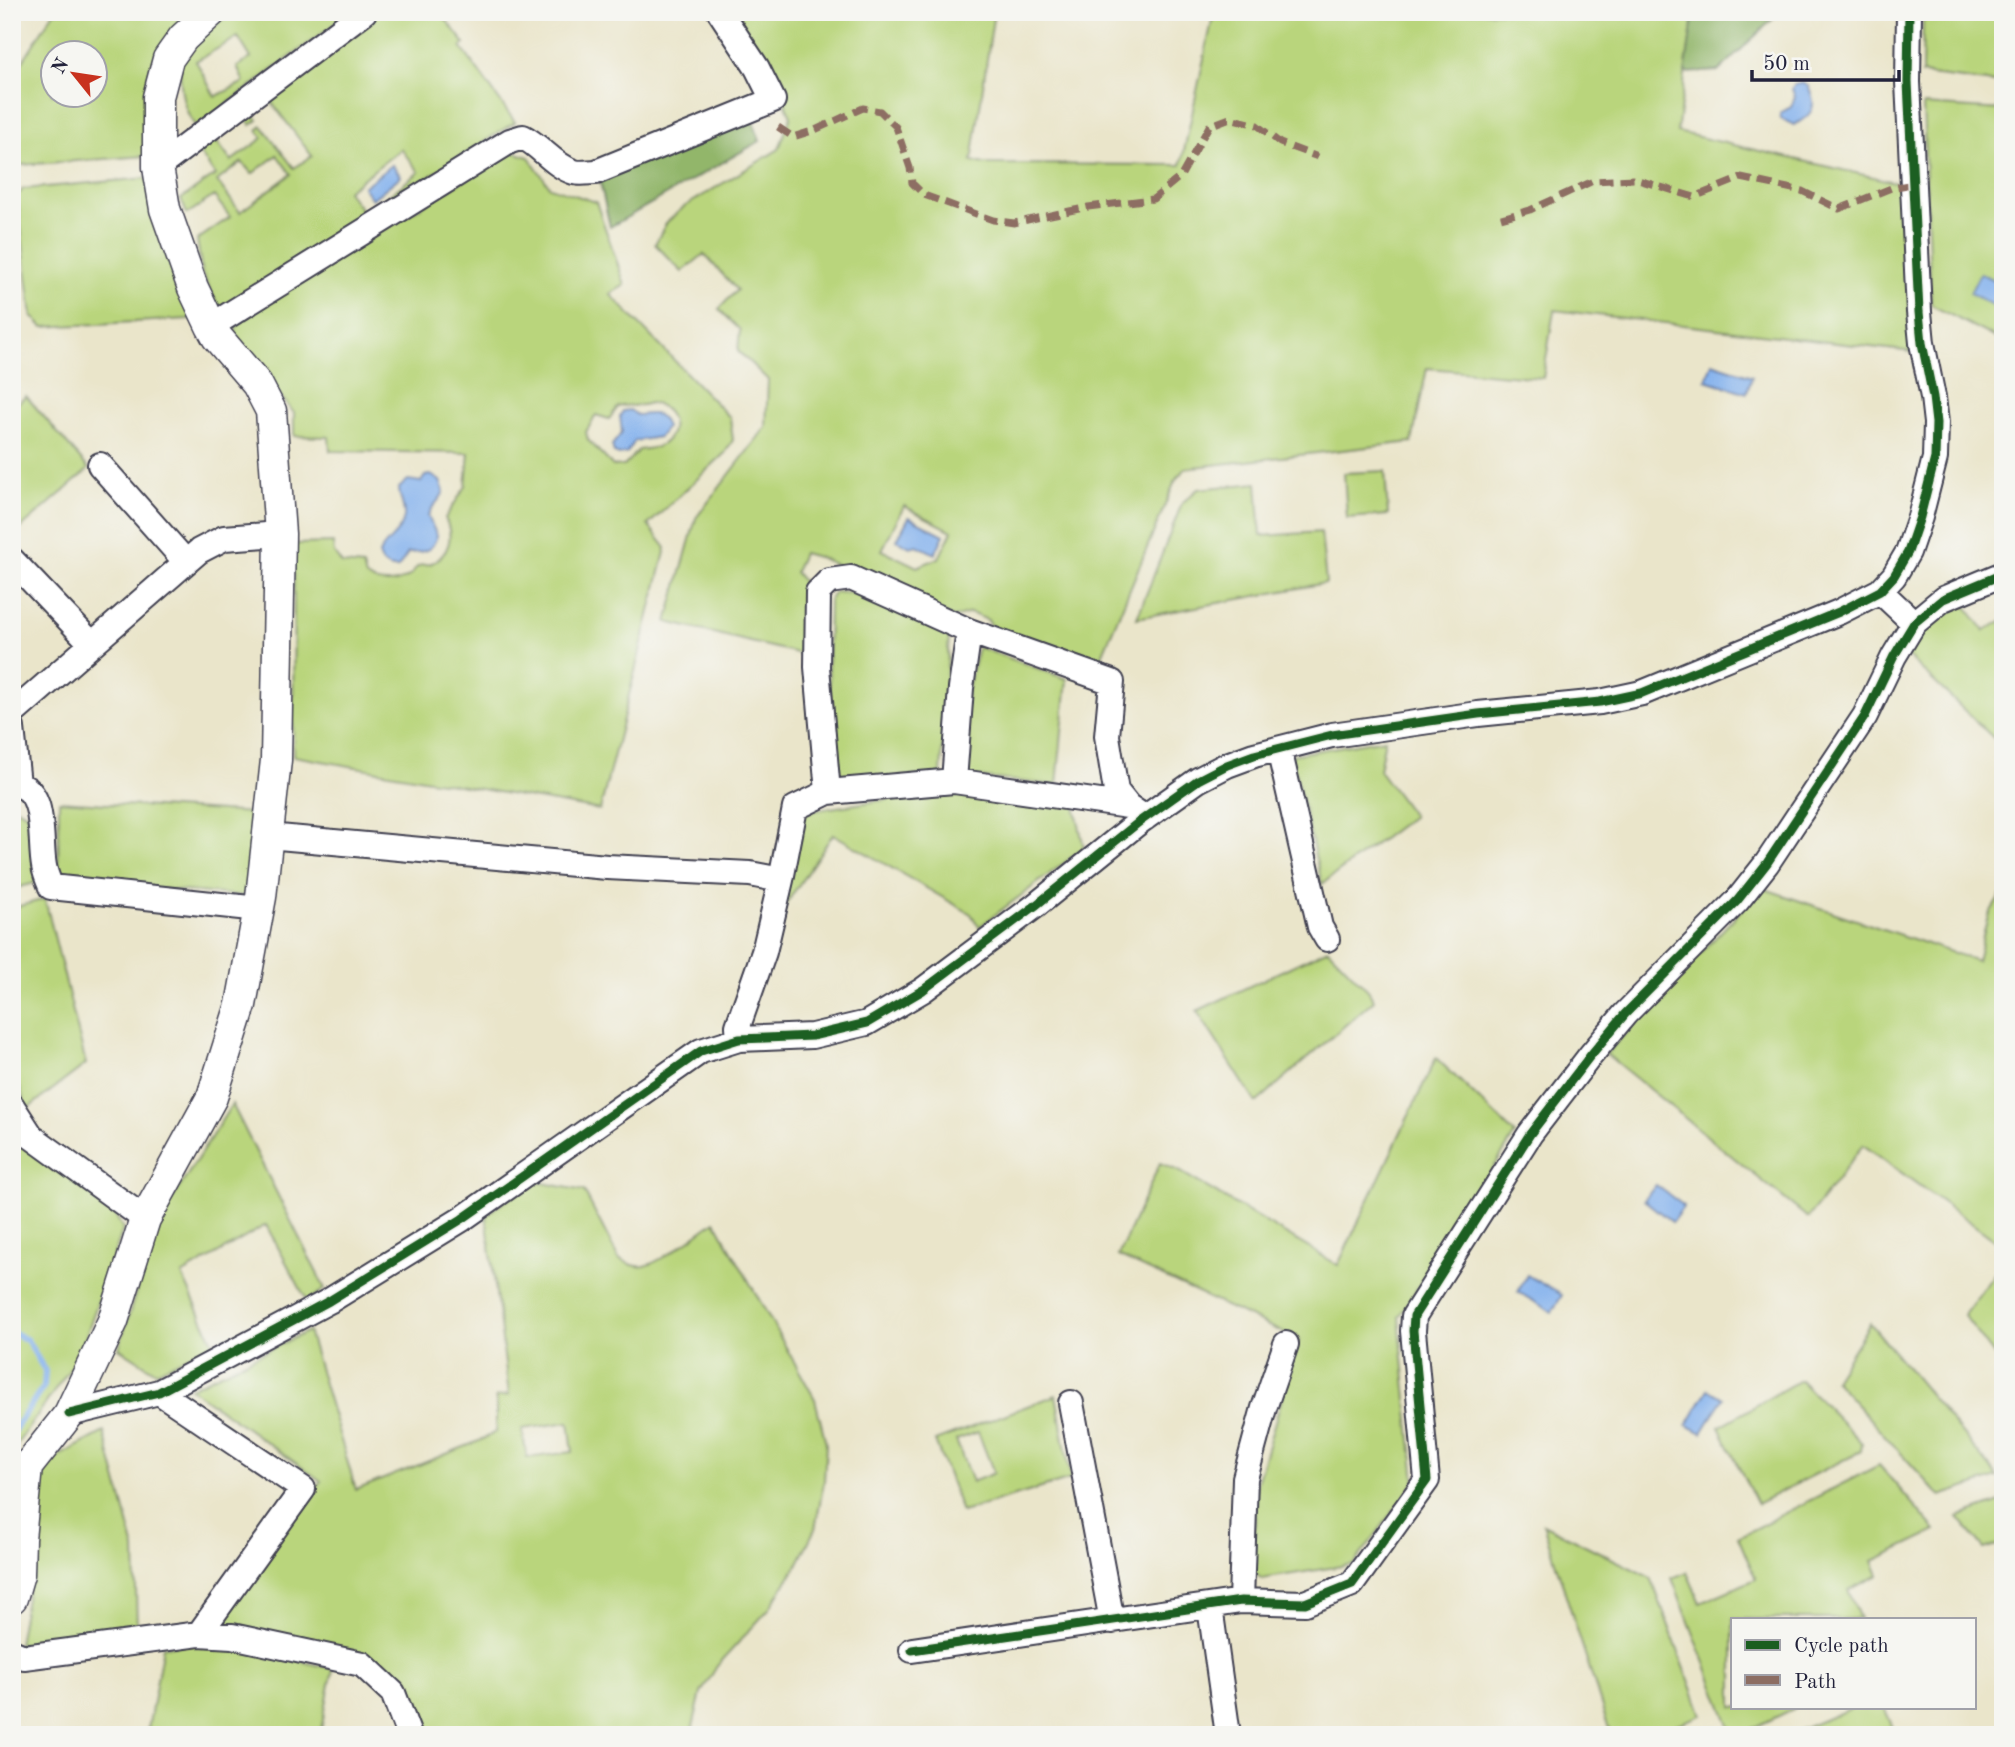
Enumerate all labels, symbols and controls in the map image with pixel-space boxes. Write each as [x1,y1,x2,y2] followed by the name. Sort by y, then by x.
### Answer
[38,38,108,108] north arrow
[1752,38,1899,82] scale bar
[1763,54,1810,75] text: 50 m
[50,55,74,78] text: N
[1731,1618,1976,1708] legend
[1794,1636,1889,1657] text: Cycle path
[1794,1672,1837,1693] text: Path

